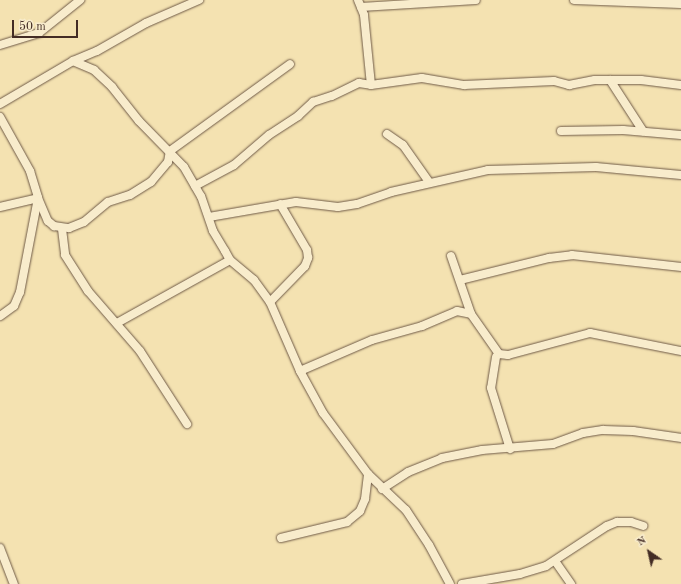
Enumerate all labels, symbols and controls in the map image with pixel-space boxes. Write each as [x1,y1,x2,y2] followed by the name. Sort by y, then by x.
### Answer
[14,12,80,38] scale bar
[19,21,46,33] text: 50 m
[629,532,669,572] north arrow
[635,535,649,549] text: N

